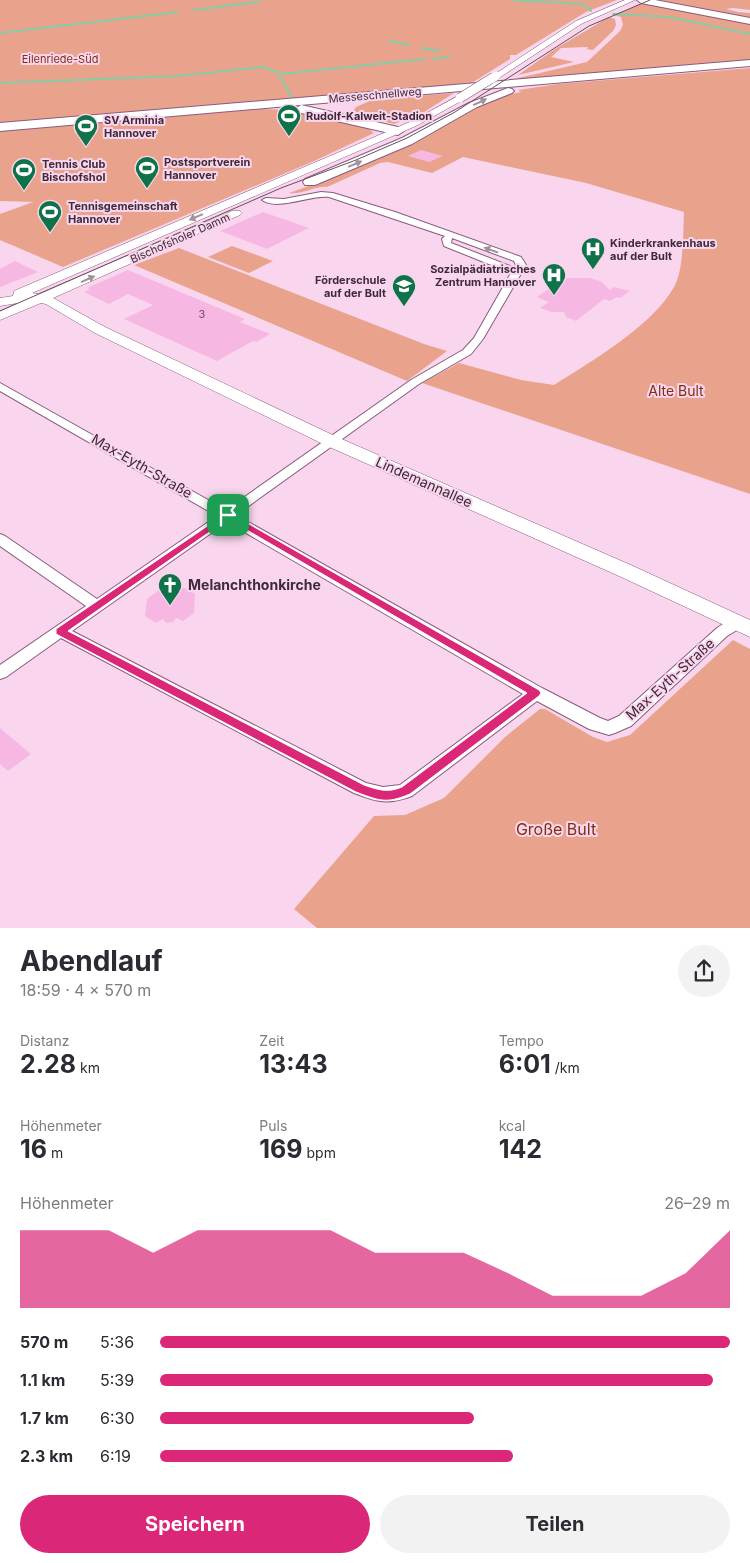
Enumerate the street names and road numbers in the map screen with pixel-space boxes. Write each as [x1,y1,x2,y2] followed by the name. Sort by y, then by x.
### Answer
[328,84,422,106] street label: Messeschnellweg
[128,210,232,266] street label: Bischofsholer Damm
[89,430,196,501] street label: Max-Eyth-Straße
[373,453,475,510] street label: Lindemannallee
[622,634,718,723] street label: Max-Eyth-Straße

